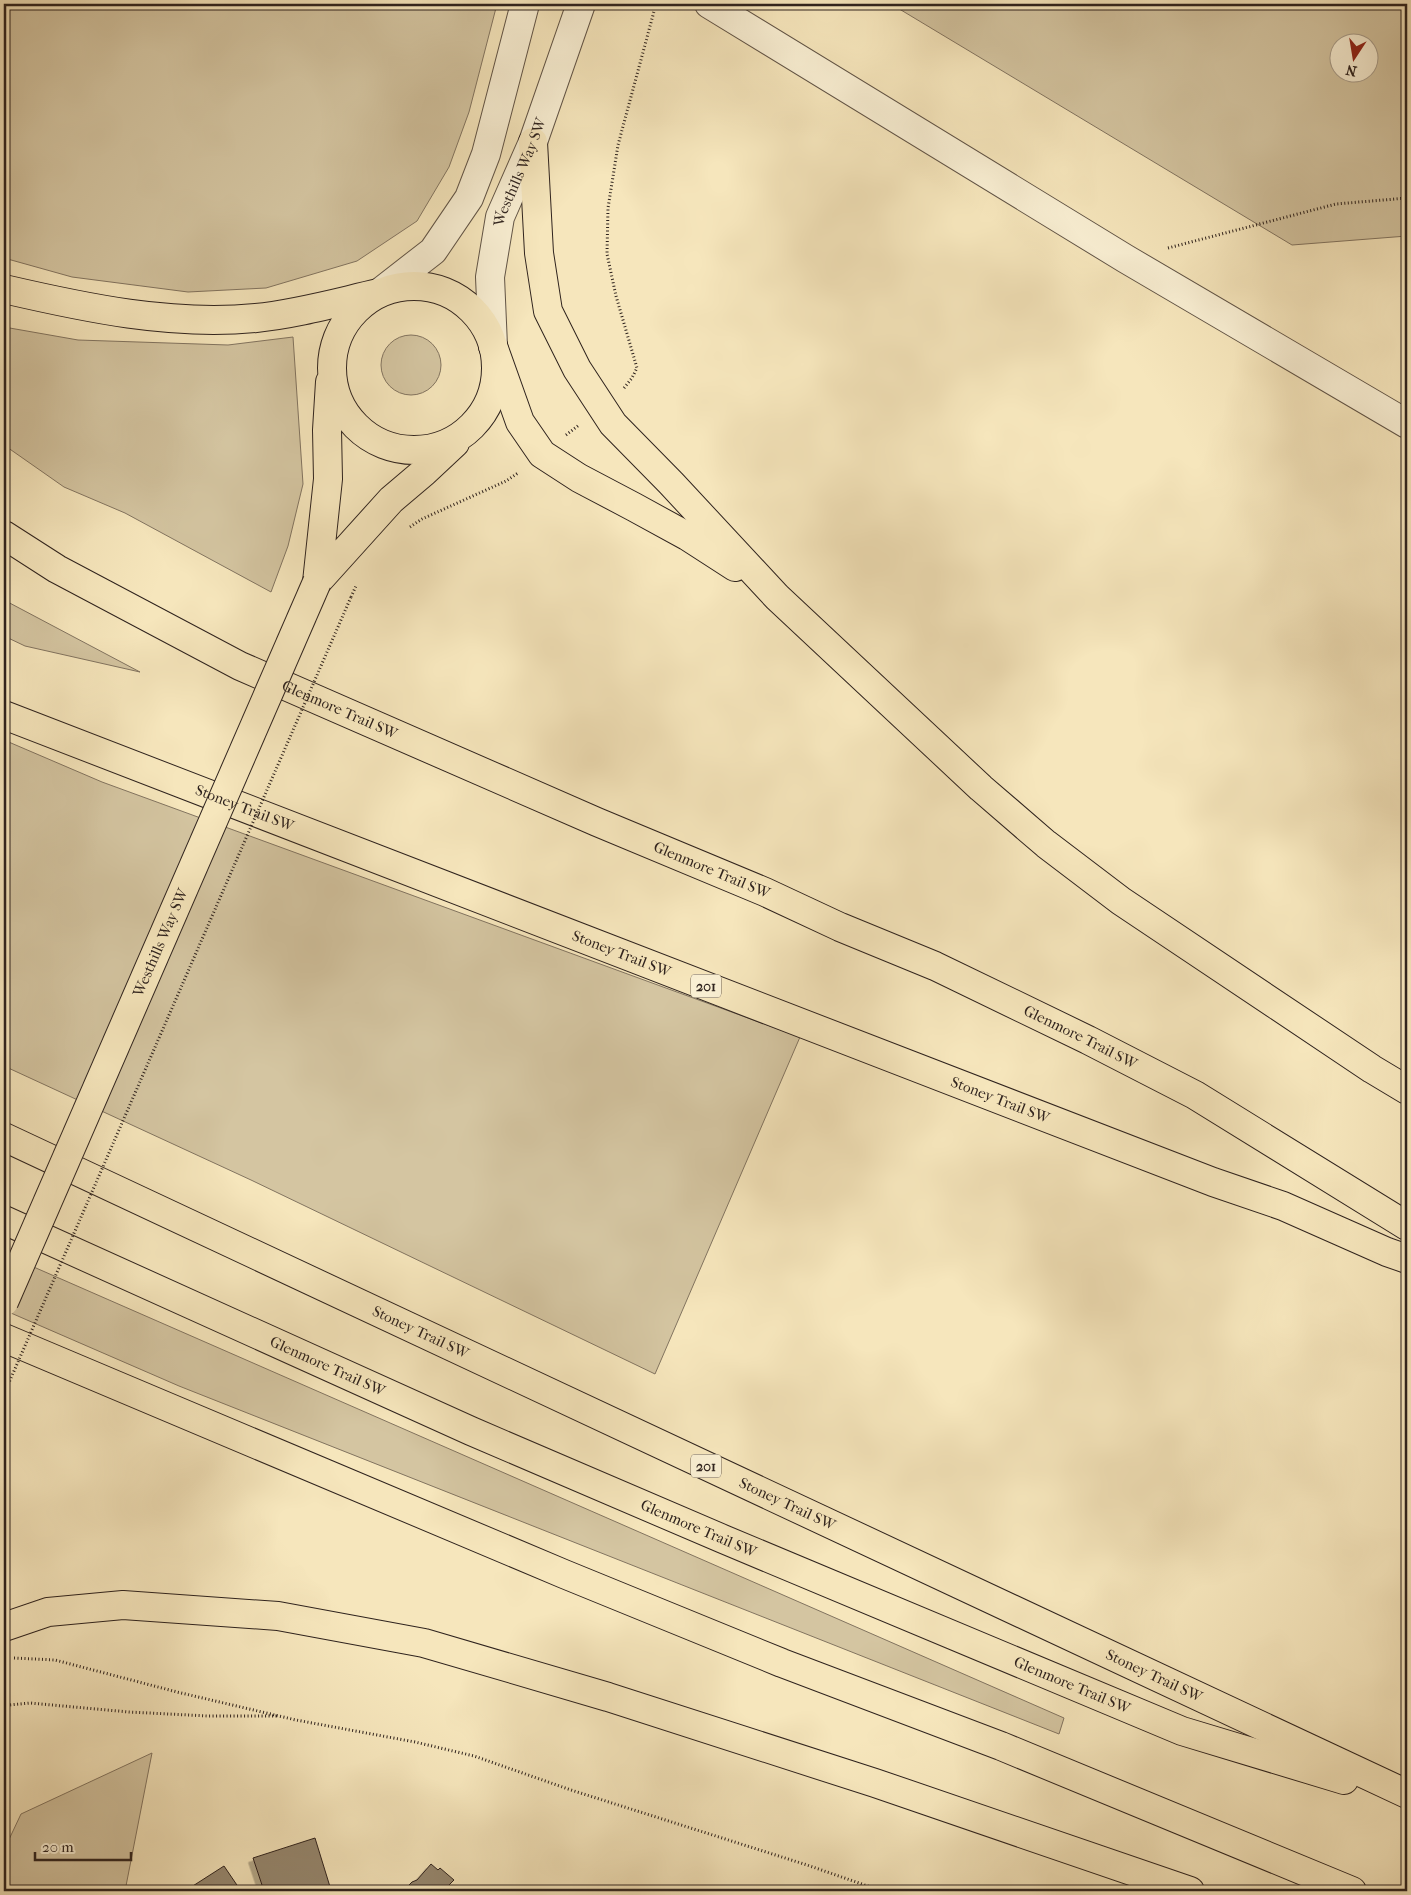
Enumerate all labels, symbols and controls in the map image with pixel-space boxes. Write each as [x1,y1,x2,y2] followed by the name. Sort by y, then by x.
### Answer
[1328,32,1378,82] north arrow
[1344,61,1358,80] text: N
[489,114,550,228] street label: Westhills Way SW
[279,676,402,743] street label: Glenmore Trail SW
[193,781,298,836] street label: Stoney Trail SW
[651,838,774,903] street label: Glenmore Trail SW
[128,884,192,1000] street label: Westhills Way SW
[570,926,675,981] street label: Stoney Trail SW
[691,974,721,998] road number: 201
[1021,1001,1141,1073] street label: Glenmore Trail SW
[948,1073,1053,1127] street label: Stoney Trail SW
[370,1302,473,1363] street label: Stoney Trail SW
[267,1332,389,1401] street label: Glenmore Trail SW
[691,1454,721,1478] road number: 201
[736,1474,840,1535] street label: Stoney Trail SW
[638,1496,760,1562] street label: Glenmore Trail SW
[1103,1645,1206,1706] street label: Stoney Trail SW
[1011,1653,1134,1718] street label: Glenmore Trail SW
[35,1830,131,1862] scale bar
[42,1838,74,1856] text: 20 m

